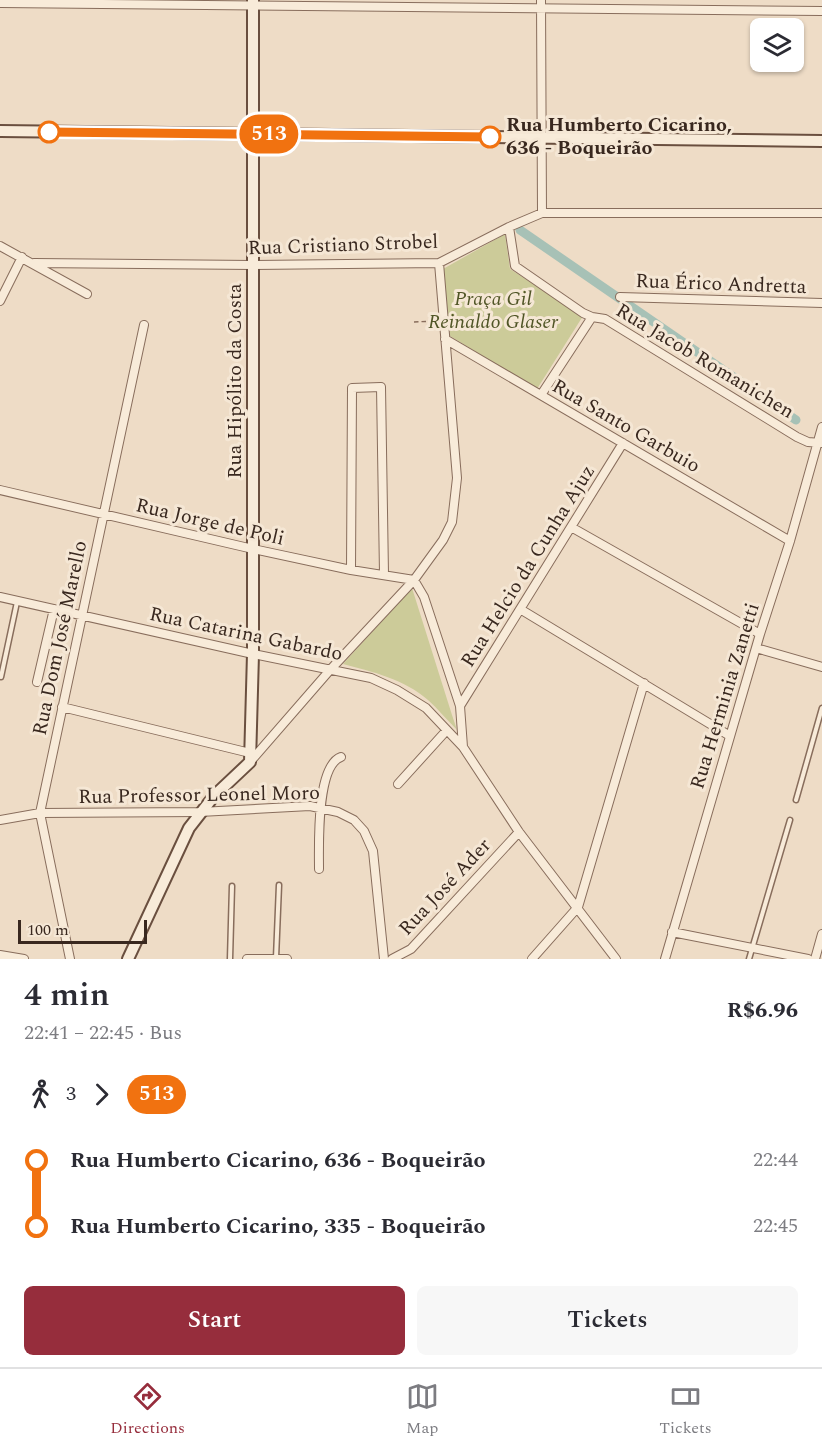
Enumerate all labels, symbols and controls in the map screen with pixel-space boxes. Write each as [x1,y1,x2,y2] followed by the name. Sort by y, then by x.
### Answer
[750,18,804,72] map controls
[750,18,804,72] button: layers
[506,110,732,163] place label: Rua Humberto Cicarino, 636 - Boqueirão
[234,114,304,154] line badge: 513
[251,118,287,150] text: 513
[38,121,60,143] unlabelled marker
[479,126,501,148] marker: Rua Humberto Cicarino, 636 - Boqueirão
[247,227,439,263] street label: Rua Cristiano Strobel
[635,266,807,302] street label: Rua Érico Andretta
[220,283,250,479] street label: Rua Hipólito da Costa
[428,284,559,337] park label: Praça Gil Reinaldo Glaser
[610,296,800,426] street label: Rua Jacob Romanichen
[546,371,706,481] street label: Rua Santo Garbuio
[453,459,603,673] street label: Rua Helcio da Cunha Ajuz
[133,490,287,554] street label: Rua Jorge de Poli
[25,538,95,738] street label: Rua Dom José Marello
[147,599,345,669] street label: Rua Catarina Gabardo
[682,599,768,793] street label: Rua Herminia Zanetti
[78,778,320,812] street label: Rua Professor Leonel Moro
[392,831,498,943] street label: Rua José Ader
[18,917,147,944] scale bar
[27,918,69,942] text: 100 m
[24,970,110,1020] text: 4 min
[727,994,798,1027] text: R$6.96
[24,1018,182,1048] text: 22:41 – 22:45 · Bus
[24,1078,57,1111] icon: walk
[85,1078,118,1111] icon: forward
[139,1078,174,1110] text: 513
[66,1079,76,1109] text: 3
[70,1144,486,1177] text: Rua Humberto Cicarino, 636 - Boqueirão
[753,1145,798,1175] text: 22:44
[70,1210,486,1243] text: Rua Humberto Cicarino, 335 - Boqueirão
[753,1211,798,1241] text: 22:45
[24,1286,405,1355] button: Start
[417,1286,798,1355] button: Tickets
[110,1380,185,1440] tab: Directions
[406,1380,439,1440] tab: Map
[659,1380,712,1440] tab: Tickets

